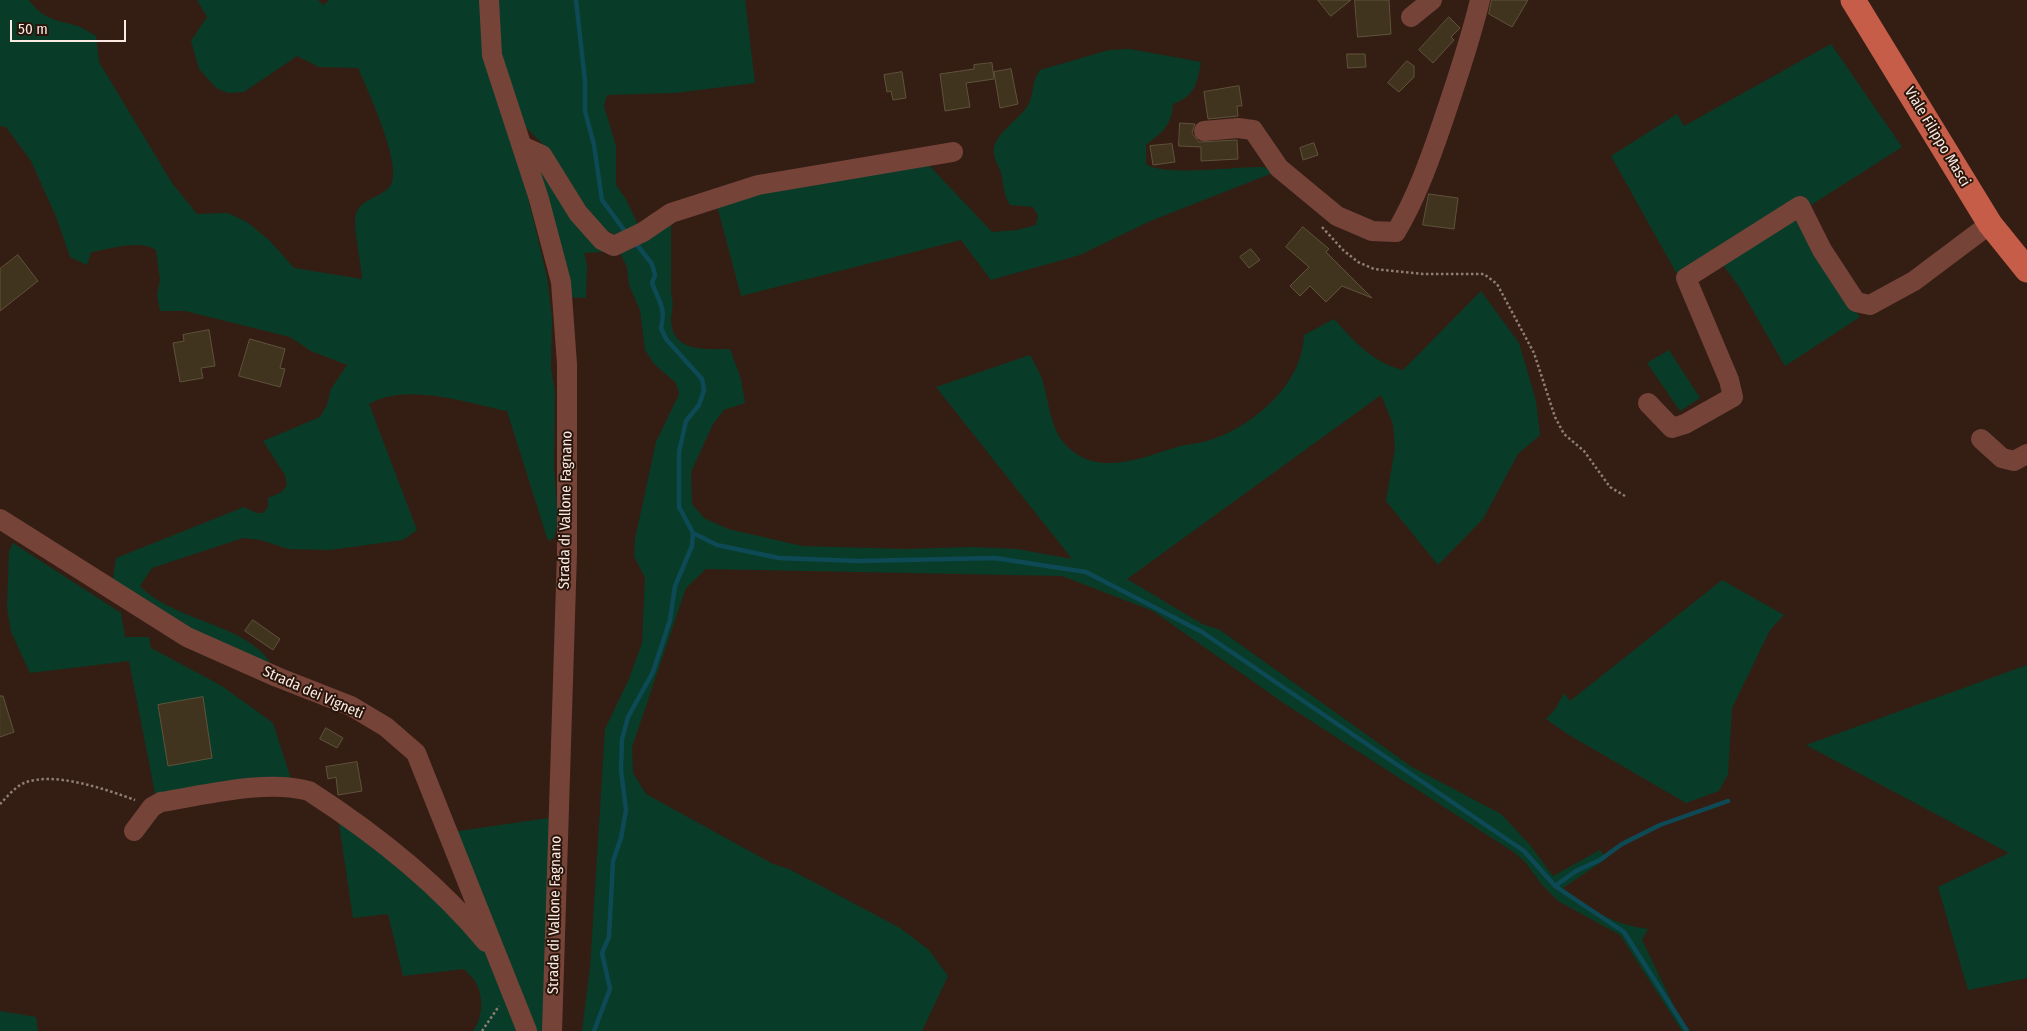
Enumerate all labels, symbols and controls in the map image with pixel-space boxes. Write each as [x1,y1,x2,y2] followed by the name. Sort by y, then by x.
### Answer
[12,10,129,42] scale bar
[18,20,48,38] text: 50 m
[1900,84,1974,190] street label: Viale Filippo Masci
[556,431,576,589] street label: Strada di Vallone Fagnano
[260,663,366,723] street label: Strada dei Vigneti
[545,836,565,994] street label: Strada di Vallone Fagnano

